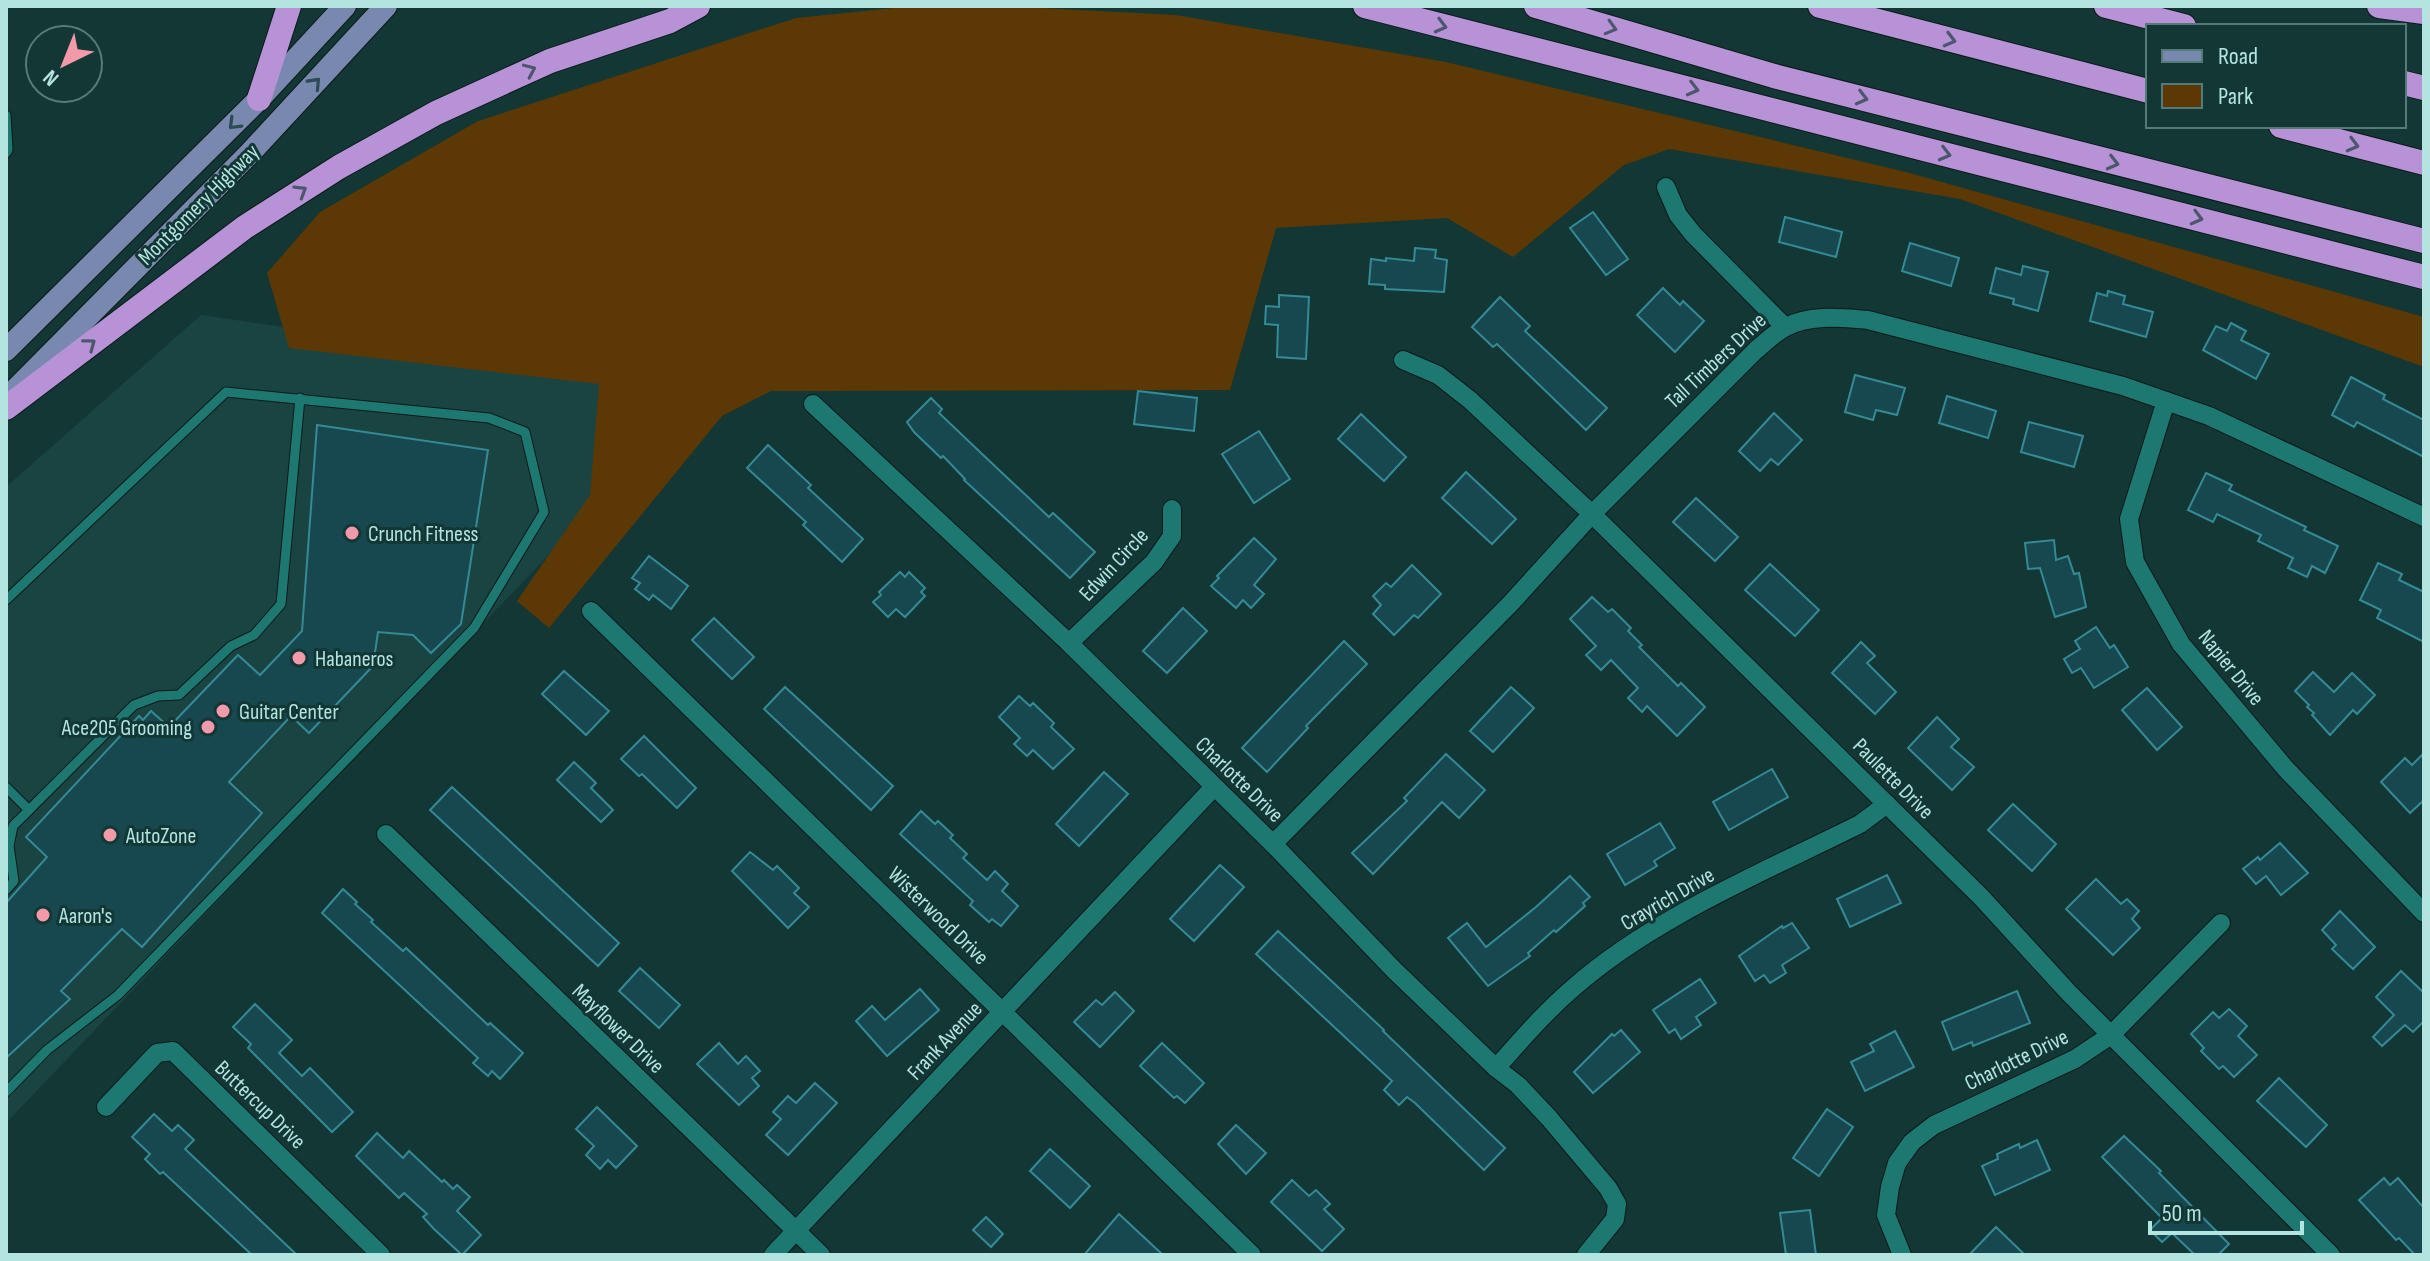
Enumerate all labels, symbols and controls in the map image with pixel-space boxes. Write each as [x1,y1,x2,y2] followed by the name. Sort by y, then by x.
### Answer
[1433,16,1447,33] one-way arrow
[1604,19,1618,35] one-way arrow
[24,24,104,104] north arrow
[2146,24,2406,128] legend
[1943,30,1957,47] one-way arrow
[2218,42,2258,71] text: Road
[38,64,65,91] text: N
[522,64,536,80] one-way arrow
[306,77,320,92] one-way arrow
[1685,79,1699,96] one-way arrow
[2218,82,2253,111] text: Park
[1854,89,1868,106] one-way arrow
[229,115,243,129] one-way arrow
[2345,135,2359,152] one-way arrow
[133,139,266,271] street label: Montgomery Highway
[1937,144,1951,161] one-way arrow
[2106,153,2120,170] one-way arrow
[292,186,306,201] one-way arrow
[2189,209,2203,225] one-way arrow
[1660,307,1772,415] street label: Tall Timbers Drive
[82,340,96,354] one-way arrow
[368,521,479,548] place label: Crunch Fitness
[1074,523,1155,607] street label: Edwin Circle
[343,524,361,542] marker: Crunch Fitness
[2192,624,2270,711] street label: Napier Drive
[315,646,394,673] place label: Habaneros
[290,649,308,667] marker: Habaneros
[239,699,339,726] place label: Guitar Center
[214,702,232,720] marker: Guitar Center
[61,715,192,742] place label: Ace205 Grooming
[199,718,217,736] marker: Ace205 Grooming
[1189,731,1289,829] street label: Charlotte Drive
[1847,733,1939,825] street label: Paulette Drive
[125,823,196,850] place label: AutoZone
[101,826,119,844] marker: AutoZone
[882,861,994,971] street label: Wisterwood Drive
[1616,862,1719,937] street label: Crayrich Drive
[58,903,112,930] place label: Aaron's
[34,906,52,924] marker: Aaron's
[566,978,670,1080] street label: Mayflower Drive
[902,996,988,1086] street label: Frank Avenue
[1960,1024,2073,1097] street label: Charlotte Drive
[209,1055,311,1155] street label: Buttercup Drive
[2150,1185,2302,1235] scale bar
[2162,1199,2202,1228] text: 50 m

